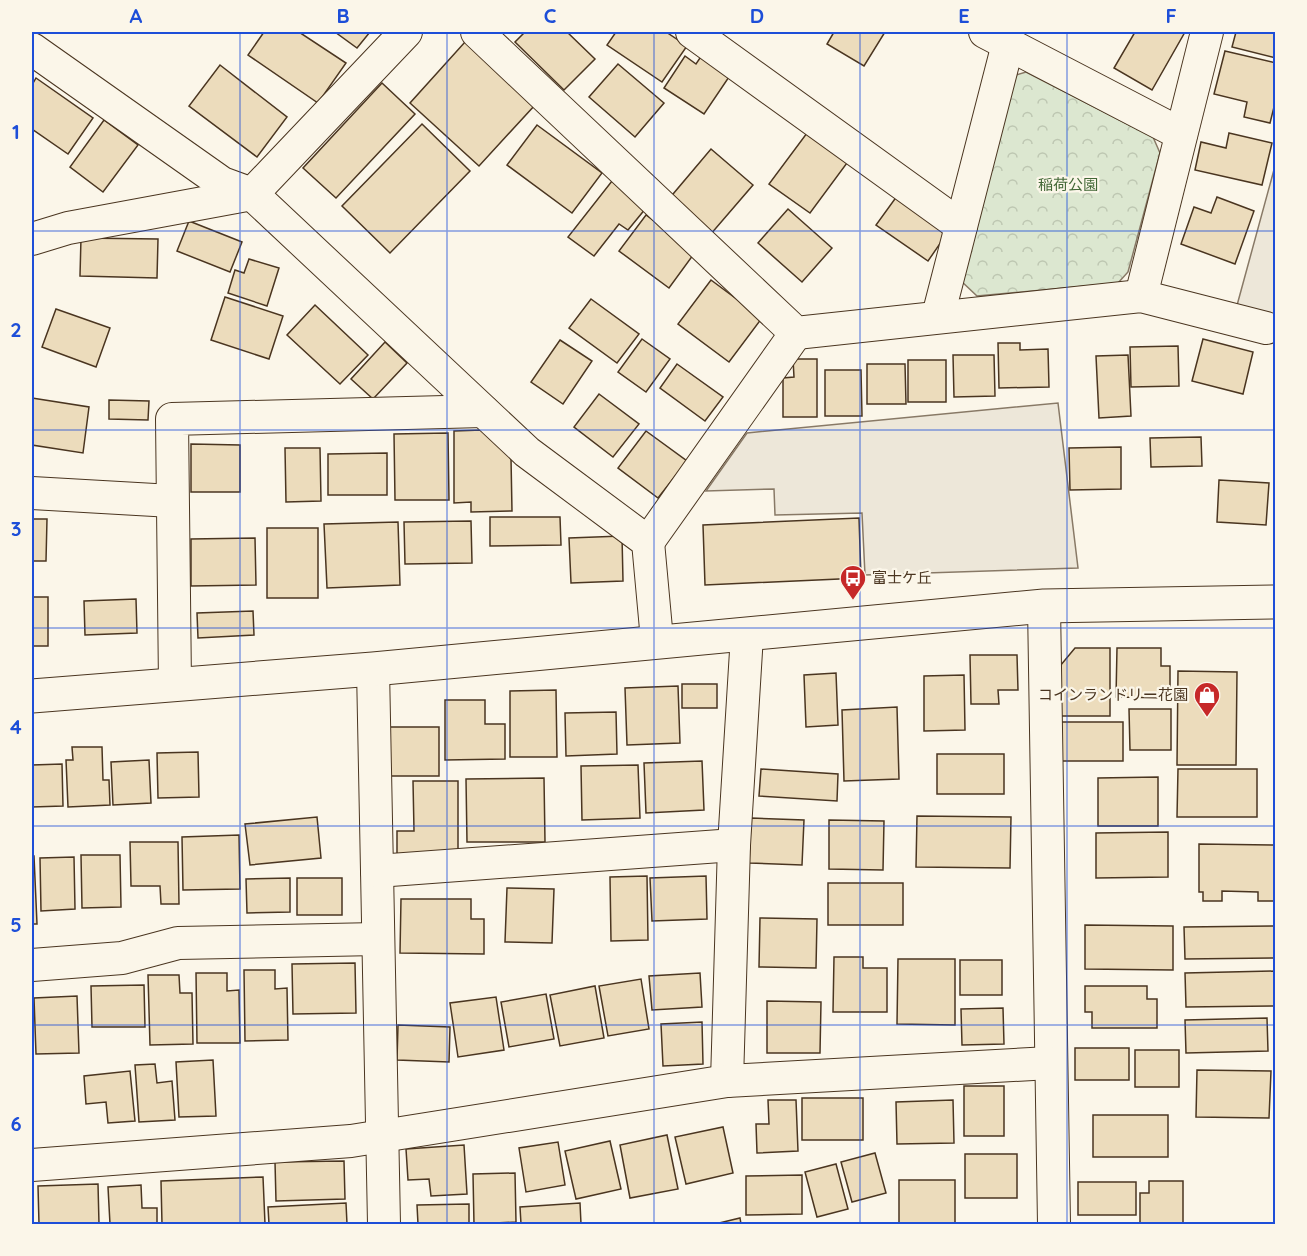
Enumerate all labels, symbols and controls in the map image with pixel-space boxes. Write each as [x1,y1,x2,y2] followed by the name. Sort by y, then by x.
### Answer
[130,3,143,28] text: A
[336,3,350,28] text: B
[544,3,557,28] text: C
[750,3,764,28] text: D
[958,3,970,28] text: E
[1165,3,1177,28] text: F
[12,119,20,144] text: 1
[1038,175,1098,194] park label: 稲荷公園
[10,317,22,342] text: 2
[11,516,21,541] text: 3
[838,563,868,601] bus stop icon: 富士ケ丘
[872,568,932,587] place label: 富士ケ丘
[1192,680,1222,718] shop icon: コインランドリー花園
[1038,685,1188,704] place label: コインランドリー花園
[10,714,22,739] text: 4
[10,912,22,937] text: 5
[10,1111,22,1136] text: 6

